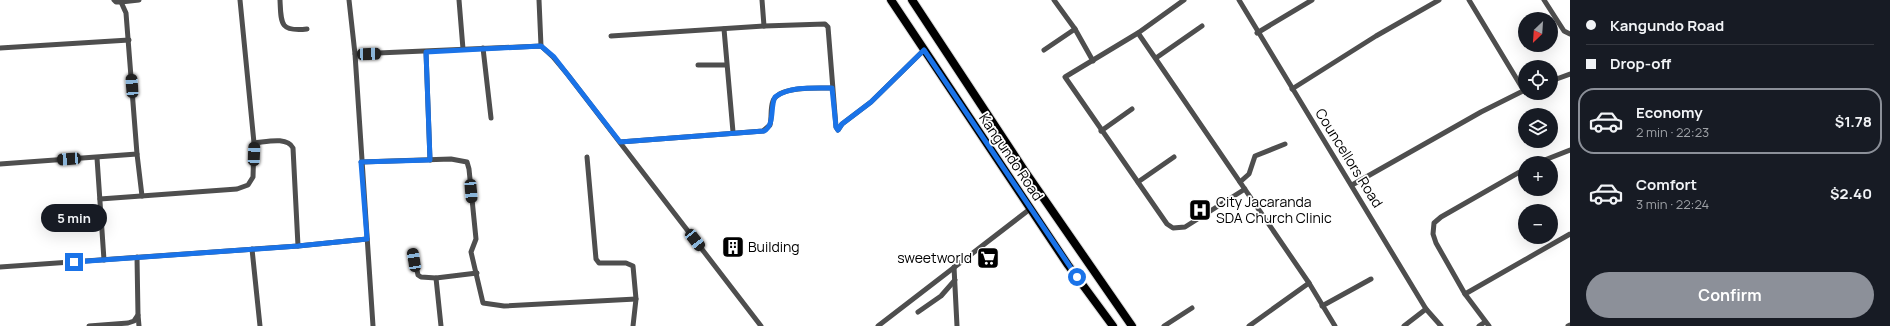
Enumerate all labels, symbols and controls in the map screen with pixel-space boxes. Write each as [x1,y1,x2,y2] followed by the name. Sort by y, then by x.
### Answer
[1518,12,1558,52] north arrow
[1518,12,1558,244] map controls
[1610,15,1724,36] text: Kangundo Road
[357,48,381,60] car
[1610,53,1671,74] text: Drop-off
[1518,60,1558,100] button: locate
[125,74,139,98] car
[1636,102,1703,123] text: Economy
[1588,103,1624,139] icon: car
[1311,105,1388,211] street label: Councellors Road
[1518,108,1558,148] button: layers
[975,109,1048,204] street label: Kangundo Road
[1835,111,1872,132] text: $1.78
[1636,123,1709,141] text: 2 min · 22:23
[248,142,260,166] car
[57,152,81,166] car
[1518,156,1558,196] button: +
[1636,174,1697,195] text: Comfort
[1588,175,1624,211] icon: car
[464,179,478,203] car
[1830,183,1872,204] text: $2.40
[1216,192,1332,227] place label: City Jacaranda SDA Church Clinic
[1636,195,1709,213] text: 3 min · 22:24
[1187,197,1213,223] hospital icon: City Jacaranda SDA Church Clinic
[41,204,107,232] callout: 5 min
[1518,204,1558,244] button: −
[57,209,91,227] text: 5 min
[683,227,707,253] car
[720,234,746,260] building icon: Building
[748,237,800,256] place label: Building
[975,245,1001,271] supermarket icon: sweetworld
[406,247,422,273] car
[897,248,972,267] place label: sweetworld
[65,253,83,271] route end
[1068,268,1086,286] route start
[1586,272,1874,318] button: Confirm

